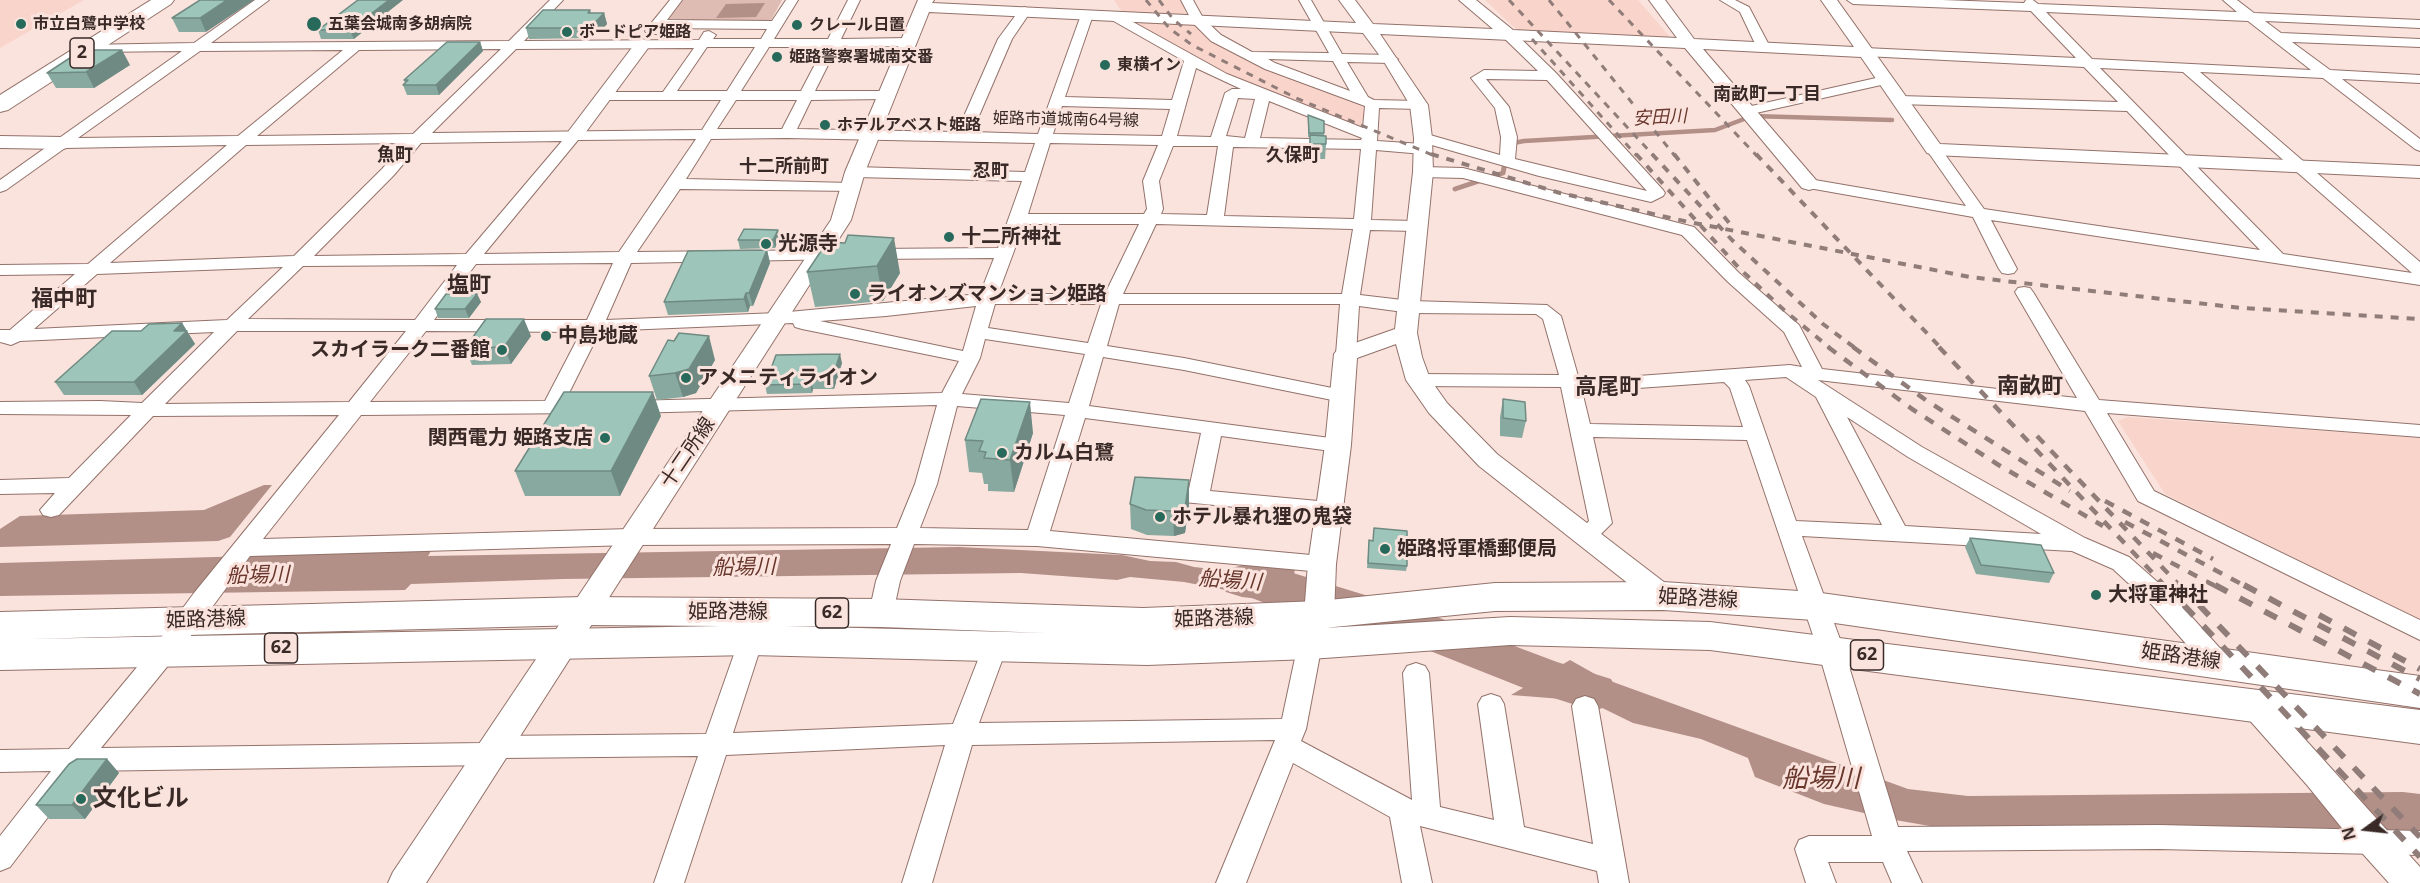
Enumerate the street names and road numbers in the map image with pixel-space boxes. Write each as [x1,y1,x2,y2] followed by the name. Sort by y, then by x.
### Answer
[70,38,94,68] road number: 2
[993,109,1139,131] street label: 姫路市道城南64号線
[656,413,720,493] street label: 十二所線
[1657,585,1739,613] street label: 姫路港線
[816,598,848,628] road number: 62
[688,600,768,624] street label: 姫路港線
[1174,606,1254,632] street label: 姫路港線
[166,607,246,633] street label: 姫路港線
[264,633,298,663] road number: 62
[1850,640,1884,670] road number: 62
[2140,640,2222,674] street label: 姫路港線

